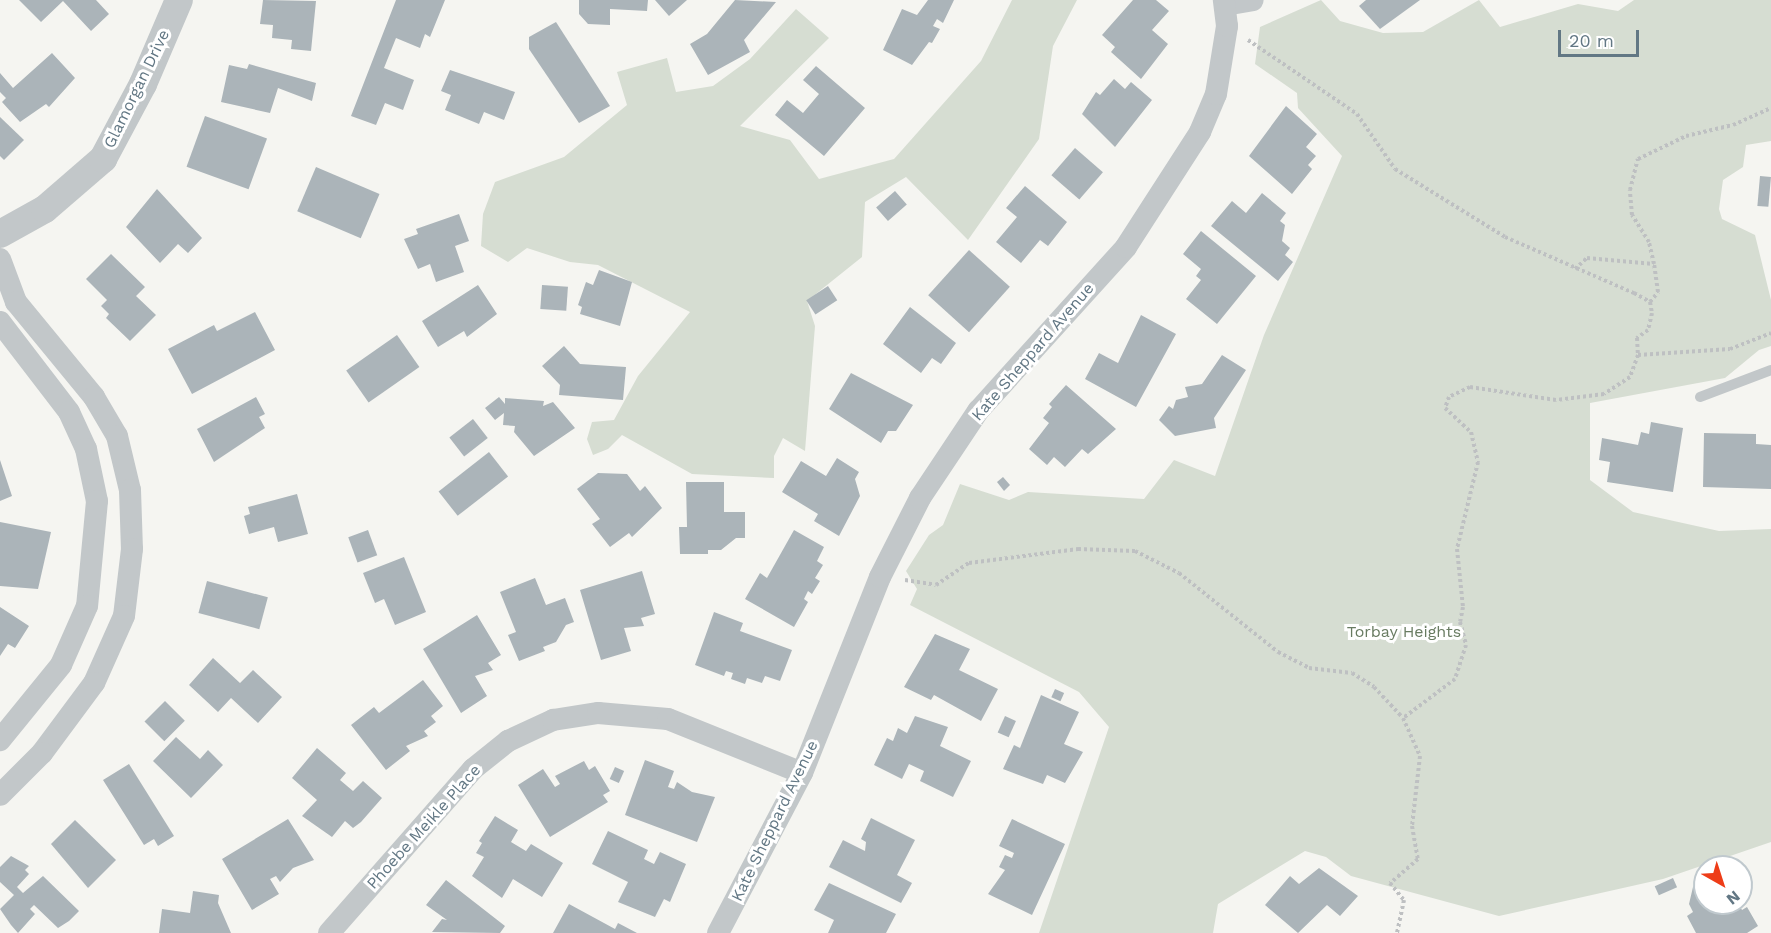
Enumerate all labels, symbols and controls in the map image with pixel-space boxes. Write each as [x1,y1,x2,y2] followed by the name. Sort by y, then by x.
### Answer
[1561,18,1642,56] scale bar
[100,27,174,151] street label: Glamorgan Drive
[1569,30,1614,51] text: 20 m
[968,279,1098,425] street label: Kate Sheppard Avenue
[1347,622,1461,642] park label: Torbay Heights
[728,737,822,905] street label: Kate Sheppard Avenue
[363,761,485,893] street label: Phoebe Meikle Place
[1693,855,1753,915] north arrow
[1723,887,1744,909] text: N

